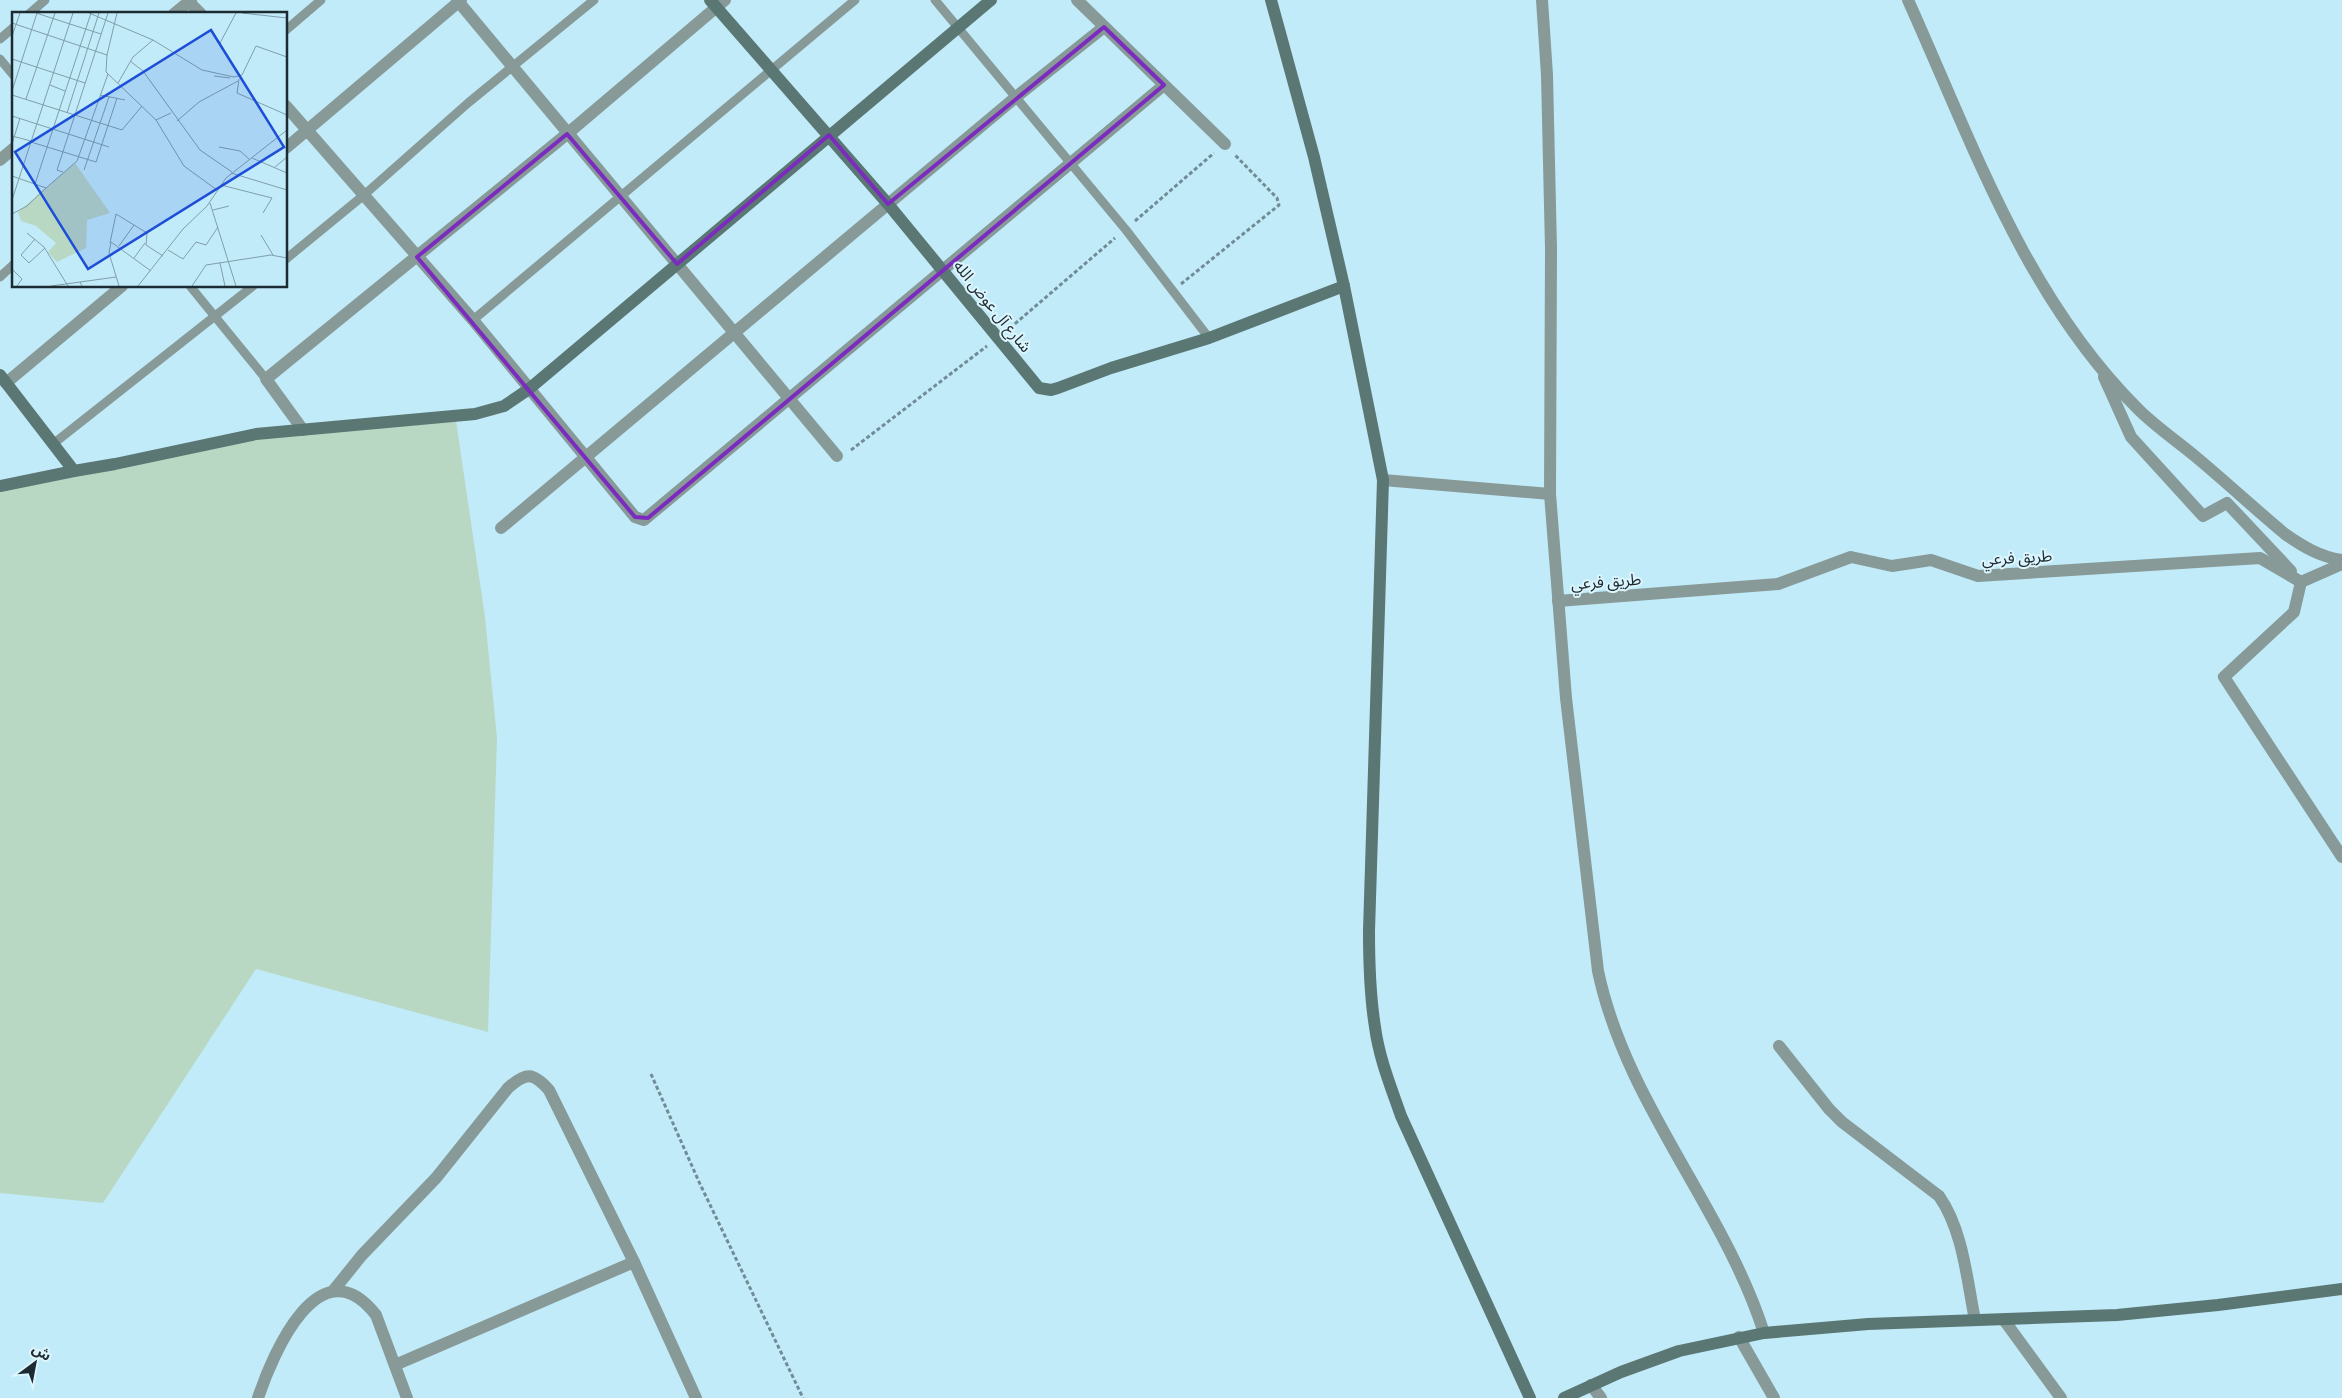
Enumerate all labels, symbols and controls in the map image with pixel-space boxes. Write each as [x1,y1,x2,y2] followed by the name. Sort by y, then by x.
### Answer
[12,12,288,288] inset map
[947,256,1036,358] street label: شارع آل عوض الله
[1981,545,2053,572] street label: طريق فرعي
[1570,569,1642,596] street label: طريق فرعي
[10,1338,60,1388] north arrow
[30,1339,55,1364] text: ش

